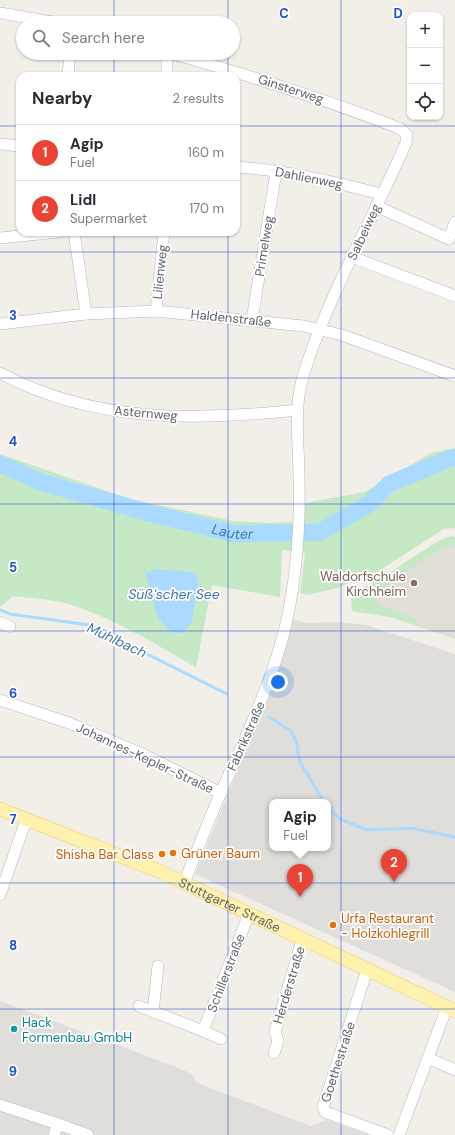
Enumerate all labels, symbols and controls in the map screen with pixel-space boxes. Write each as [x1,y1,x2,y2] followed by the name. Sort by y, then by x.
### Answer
[279,5,289,22] text: C
[393,5,403,22] text: D
[407,12,443,120] map controls
[407,12,443,48] button: +
[16,16,240,60] search box
[30,27,52,49] icon: search
[62,28,145,48] text: Search here
[407,48,443,84] button: −
[256,70,326,108] street label: Ginsterweg
[407,84,443,120] button: locate
[32,87,92,109] text: Nearby
[173,90,224,107] text: 2 results
[70,134,104,154] text: Agip
[43,144,47,161] text: 1
[188,144,224,161] text: 160 m
[70,154,95,171] text: Fuel
[274,163,344,193] street label: Dahlienweg
[70,190,96,210] text: Lidl
[41,200,49,217] text: 2
[189,200,224,217] text: 170 m
[344,201,384,263] street label: Salbeiweg
[70,210,147,227] text: Supermarket
[251,214,277,278] street label: Primelweg
[149,244,171,300] street label: Lilienweg
[190,305,272,331] street label: Haldenstraße
[9,307,17,324] text: 3
[114,402,178,424] street label: Asternweg
[9,433,17,450] text: 4
[210,520,254,543] water label: Lauter
[9,559,17,576] text: 5
[320,568,406,600] place label: Waldorfschule Kirchheim
[409,578,419,588] marker: Waldorfschule Kirchheim
[128,585,220,603] water label: Süß'scher See
[84,618,150,662] water label: Mühlbach
[268,672,288,692] your location
[9,685,17,702] text: 6
[223,698,269,774] street label: Fabrikstraße
[74,719,216,797] street label: Johannes-Kepler-Straße
[269,799,331,851] popup
[283,807,317,827] text: Agip
[10,811,17,828] text: 7
[283,827,308,844] text: Fuel
[181,845,260,862] place label: Grüner Baum
[56,846,154,863] place label: Shisha Bar Class
[168,848,178,858] marker: Grüner Baum
[157,849,167,859] marker: Shisha Bar Class
[381,849,407,882] pin: 2
[287,864,313,897] pin: 1
[176,873,283,936] street label: Stuttgarter Straße
[341,910,434,942] place label: Urfa Restaurant - Holzkohlegrill
[328,920,338,930] marker: Urfa Restaurant - Holzkohlegrill
[203,931,249,1015] street label: Schillerstraße
[9,937,17,954] text: 8
[269,944,309,1026] street label: Herderstraße
[22,1014,132,1046] place label: Hack Formenbau GmbH
[317,1020,359,1104] street label: Goethestraße
[9,1024,19,1034] marker: Hack Formenbau GmbH
[9,1063,17,1080] text: 9

